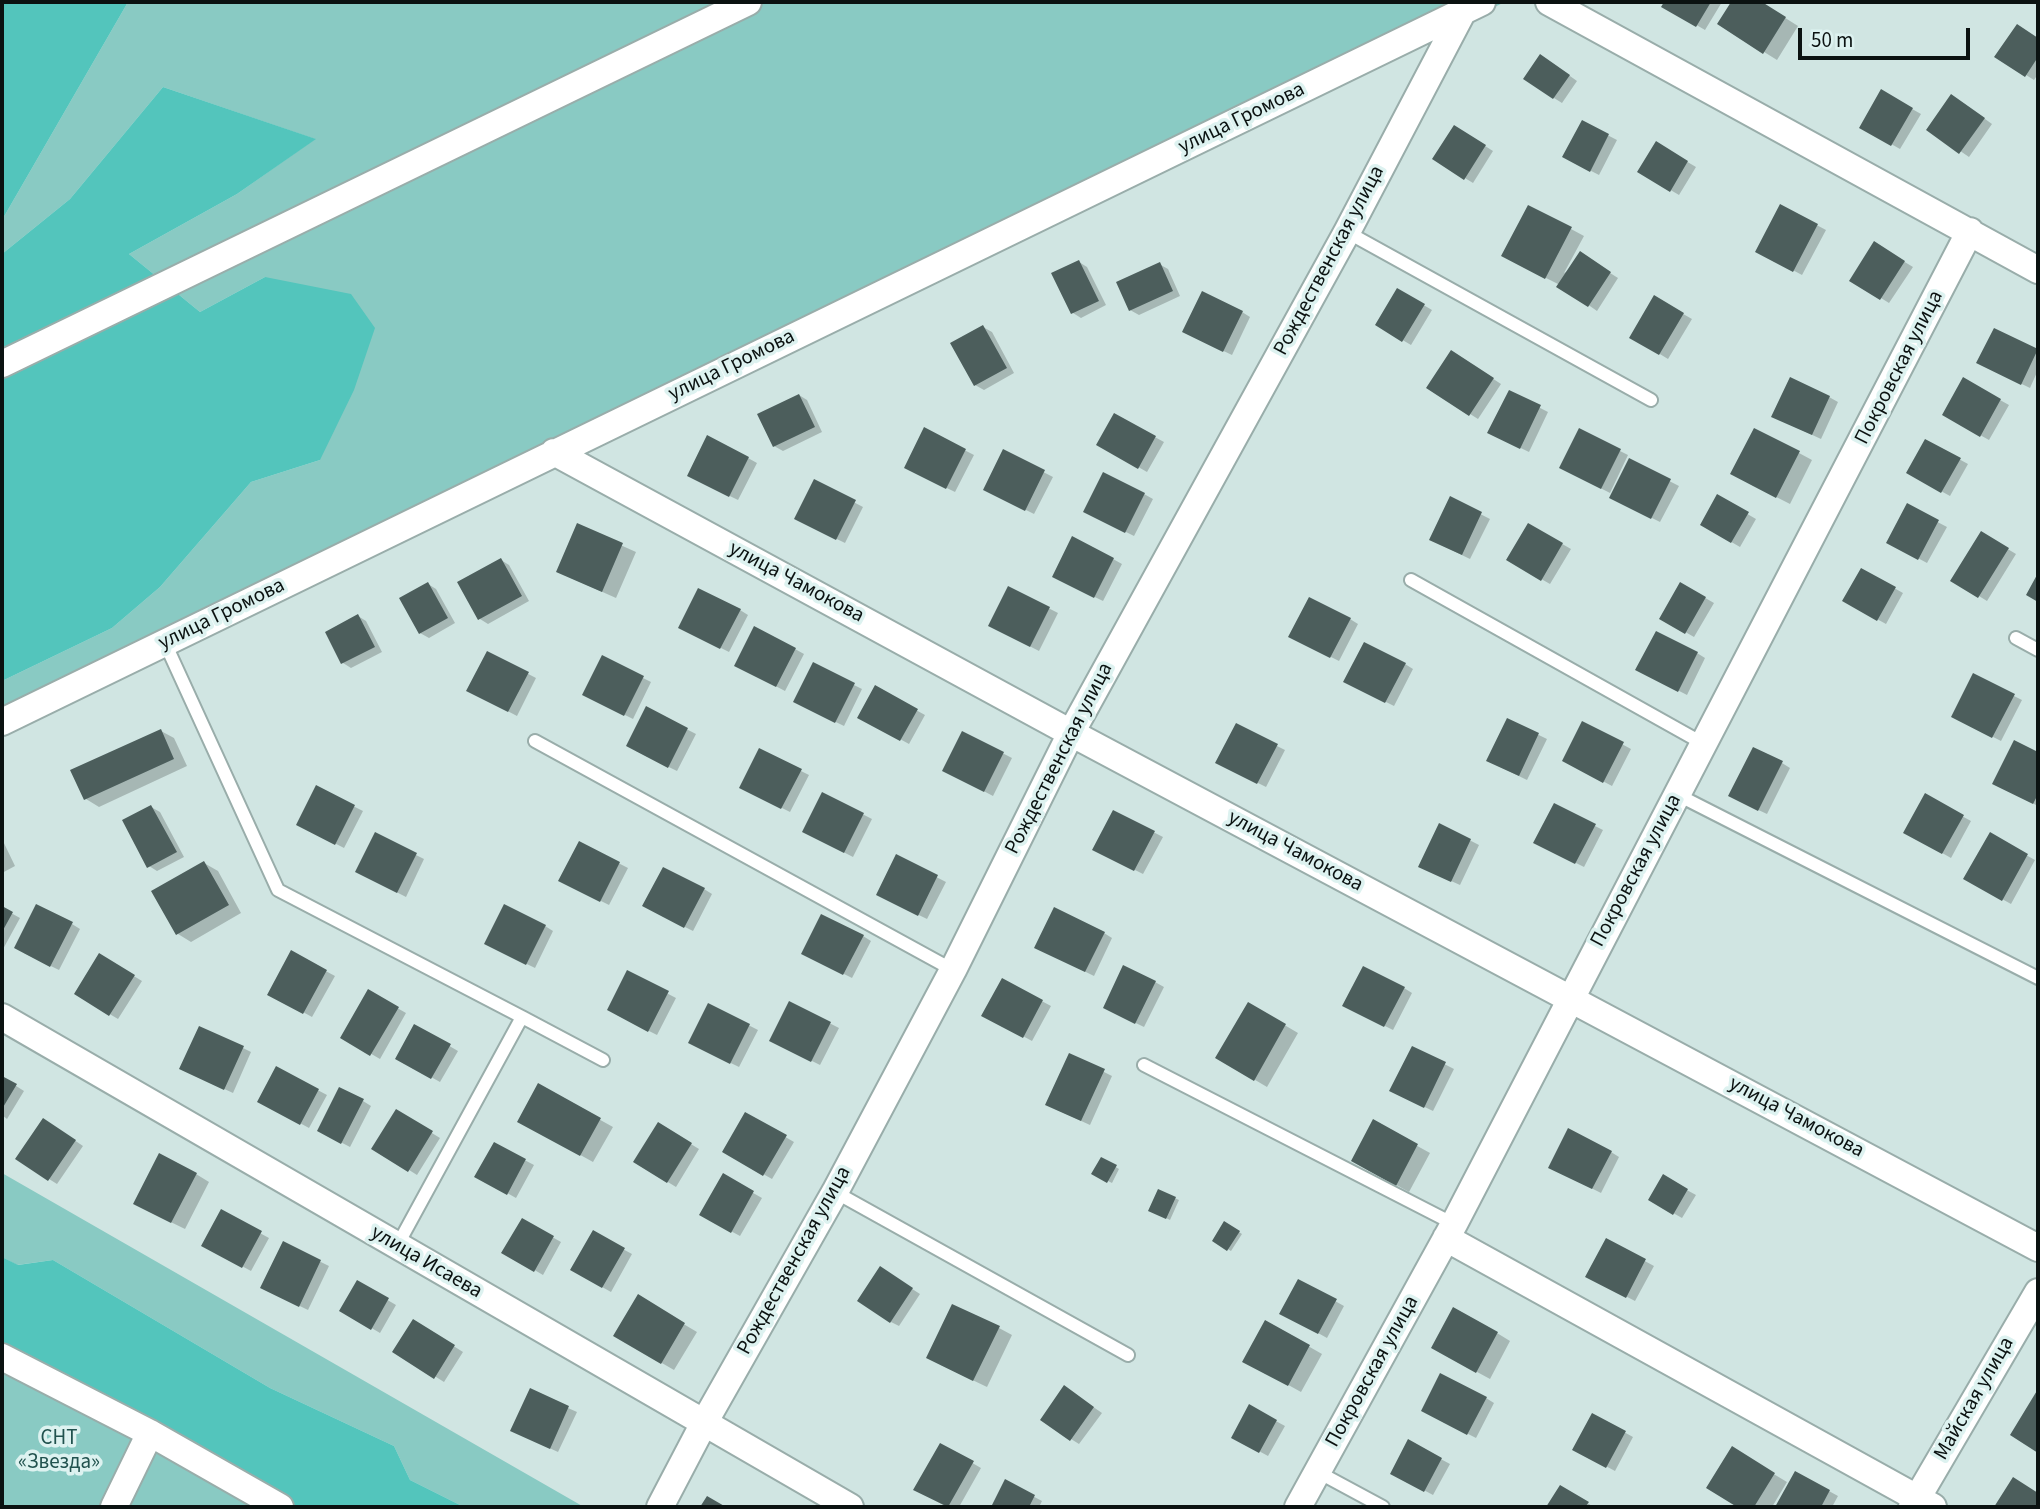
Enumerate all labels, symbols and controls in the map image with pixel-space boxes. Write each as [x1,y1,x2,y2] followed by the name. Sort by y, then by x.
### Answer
[1802,14,1974,58] scale bar
[1811,25,1853,55] text: 50 m
[1175,78,1309,160] street label: улица Громова
[1269,162,1391,360] street label: Рождественская улица
[1850,287,1950,449] street label: Покровская улица
[665,325,799,407] street label: улица Громова
[724,537,868,629] street label: улица Чамокова
[155,574,289,656] street label: улица Громова
[1001,659,1119,859] street label: Рождественская улица
[1586,790,1688,952] street label: Покровская улица
[1223,806,1367,898] street label: улица Чамокова
[1724,1072,1868,1164] street label: улица Чамокова
[733,1162,857,1360] street label: Рождественская улица
[366,1221,486,1305] street label: улица Исаева
[1321,1292,1425,1452] street label: Покровская улица
[1930,1333,2020,1465] street label: Майская улица
[18,1426,100,1476] park label: СНТ «Звезда»

